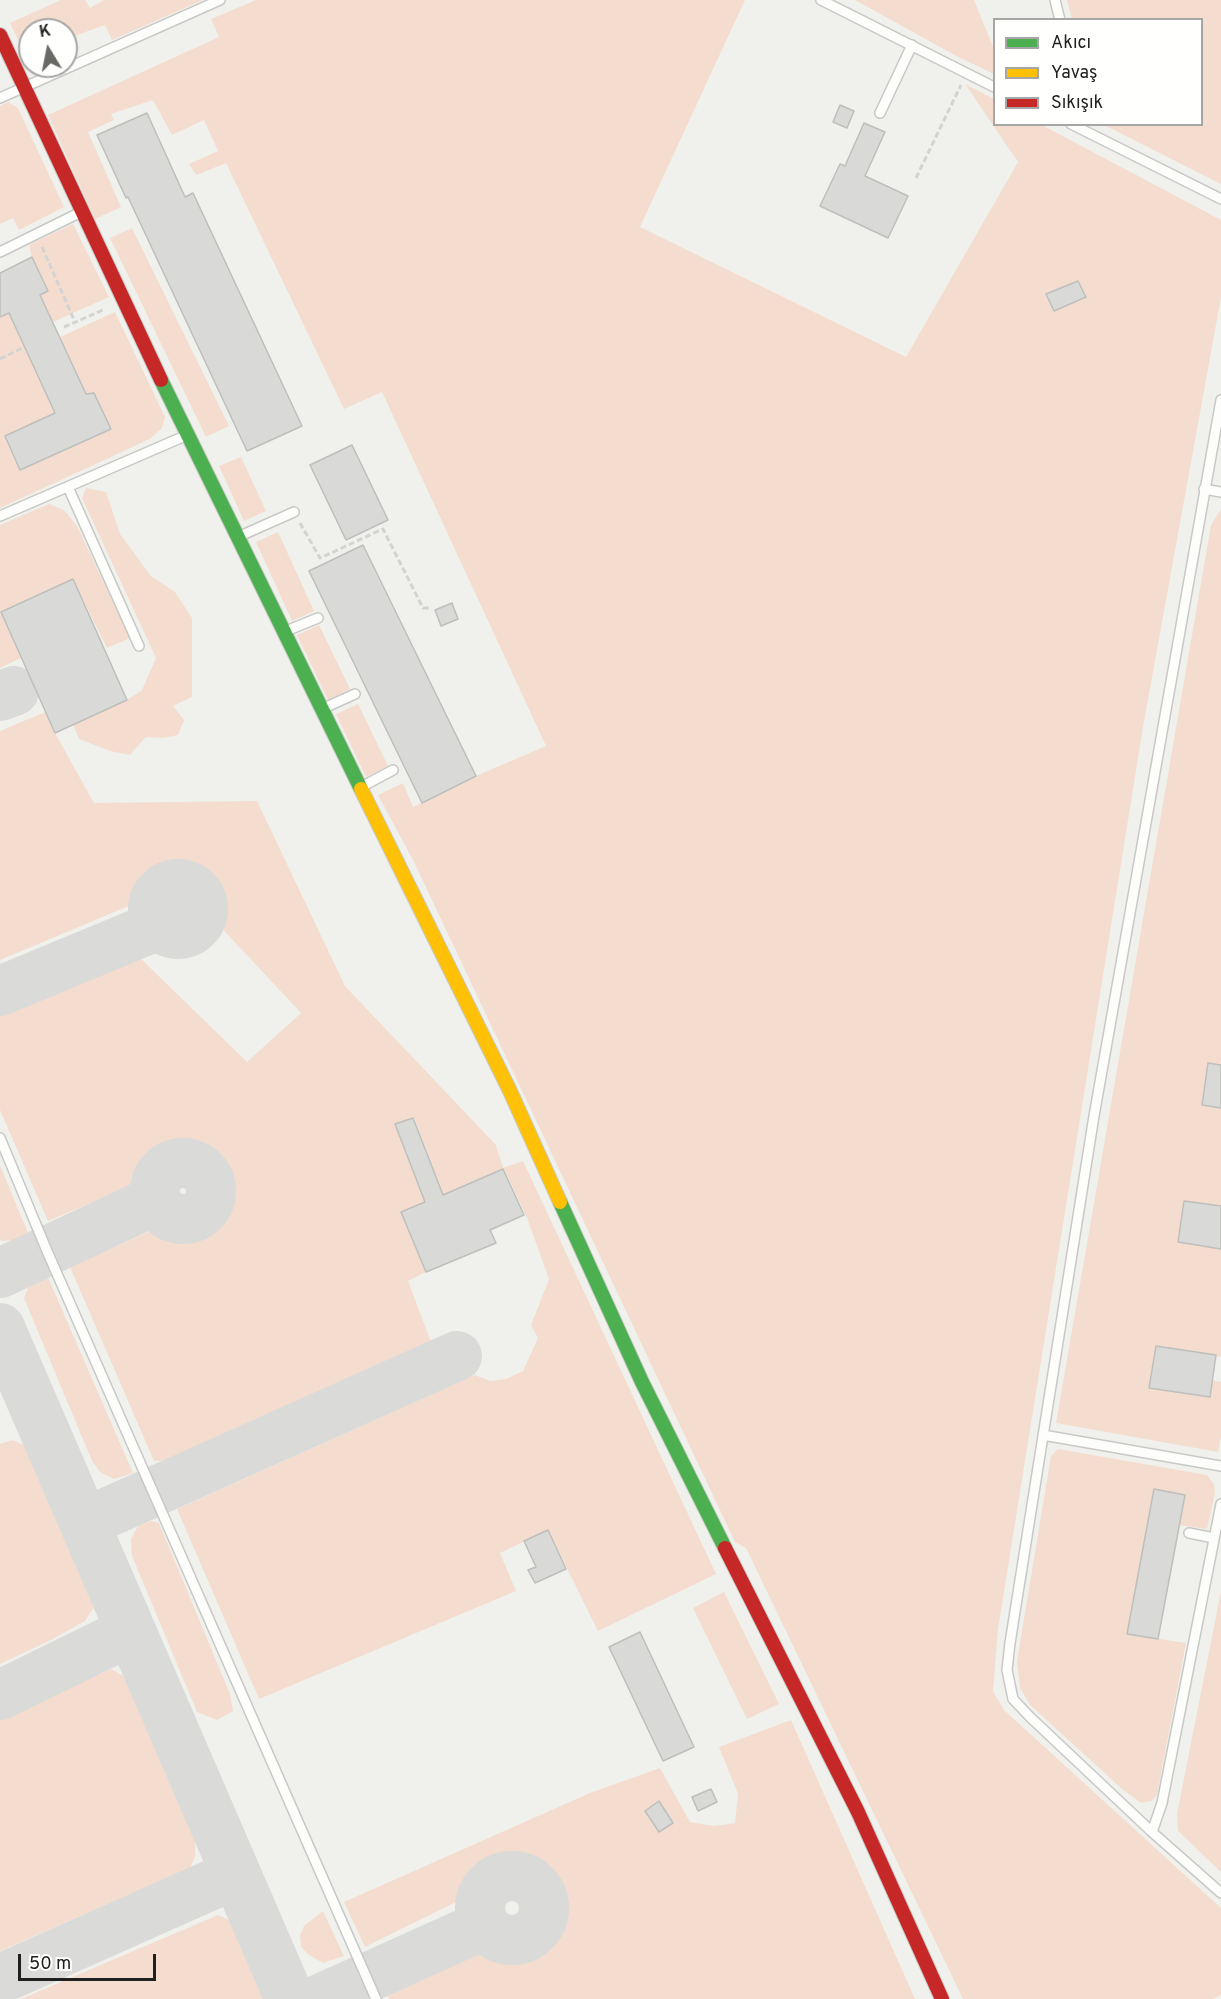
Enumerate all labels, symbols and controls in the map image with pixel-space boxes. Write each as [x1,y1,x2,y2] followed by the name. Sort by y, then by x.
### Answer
[18,18,78,78] north arrow
[993,18,1203,126] legend
[38,21,53,43] text: K
[1051,32,1091,55] text: Akıcı
[1051,62,1097,85] text: Yavaş
[1051,92,1103,115] text: Sıkışık
[21,1942,159,1980] scale bar
[29,1953,71,1976] text: 50 m

